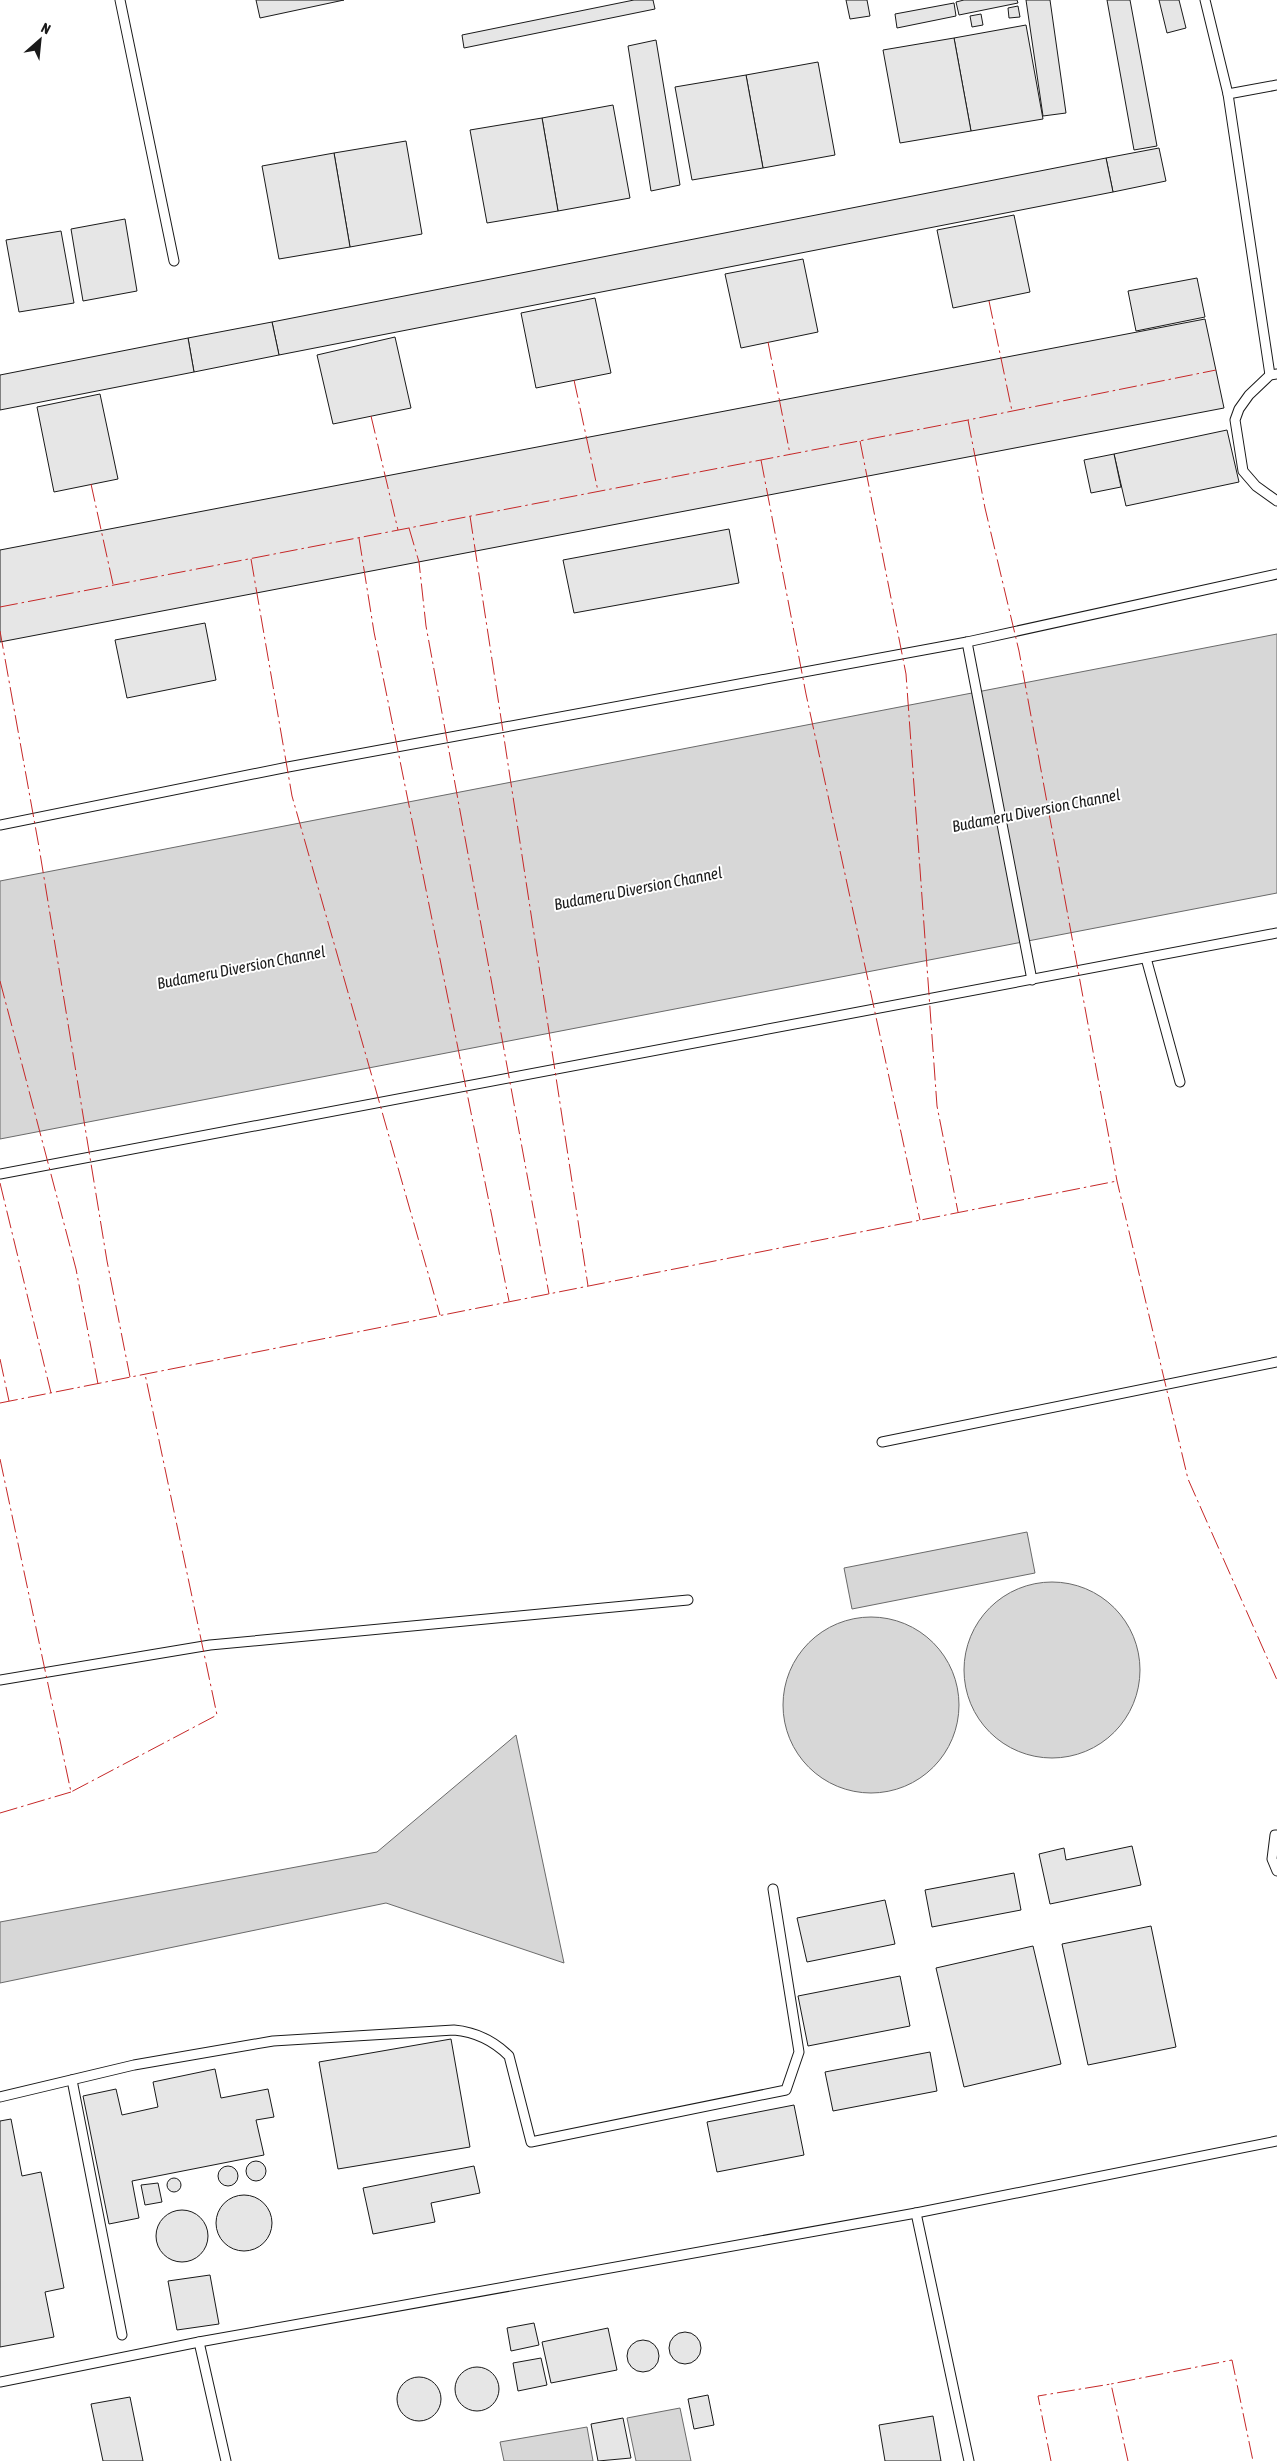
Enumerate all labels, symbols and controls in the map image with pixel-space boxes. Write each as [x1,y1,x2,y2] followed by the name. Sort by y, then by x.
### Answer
[15,15,65,65] north arrow
[39,19,53,37] text: N
[950,785,1122,835] water label: Budameru Diversion Channel
[552,863,724,913] water label: Budameru Diversion Channel
[155,942,327,992] water label: Budameru Diversion Channel

